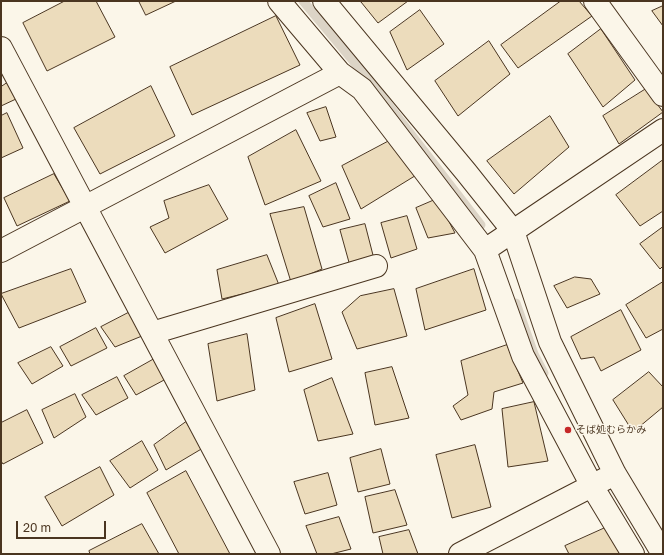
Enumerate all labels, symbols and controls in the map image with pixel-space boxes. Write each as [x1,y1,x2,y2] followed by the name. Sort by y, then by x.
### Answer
[576,424,646,436] place label: そば処むらかみ
[563,425,573,435] marker: そば処むらかみ
[18,513,108,539] scale bar
[23,520,51,535] text: 20 m

